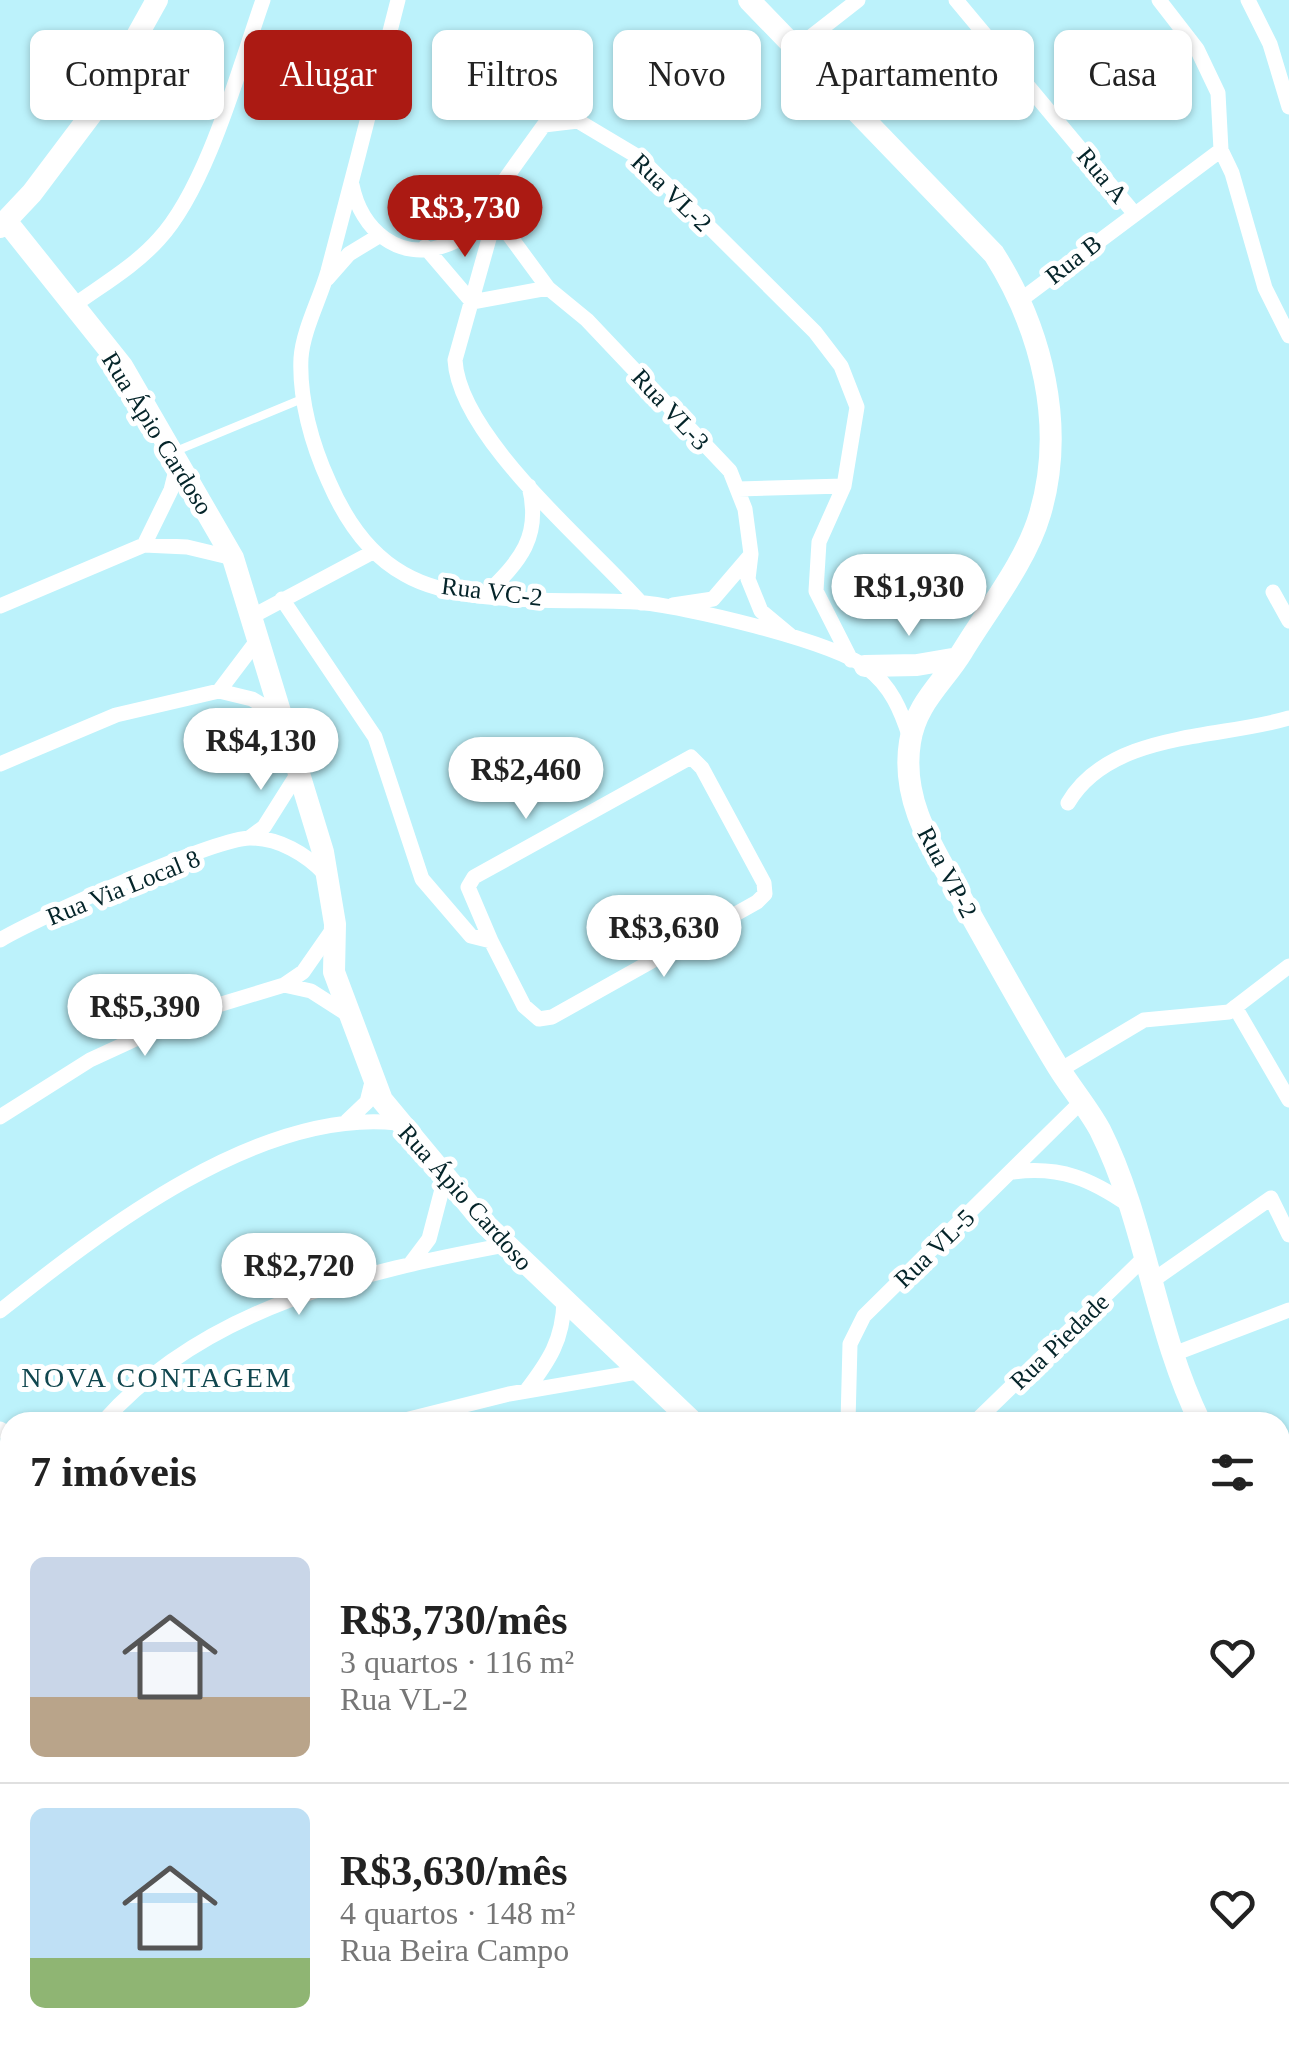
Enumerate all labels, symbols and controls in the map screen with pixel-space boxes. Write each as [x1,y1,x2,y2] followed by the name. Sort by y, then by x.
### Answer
[30,30,224,120] chip: Comprar
[244,30,412,120] chip: Alugar
[432,30,593,120] chip: Filtros
[613,30,761,120] chip: Novo
[781,30,1034,120] chip: Apartamento
[1054,30,1192,120] chip: Casa
[1072,142,1133,208] street label: Rua A
[626,148,717,237] street label: Rua VL-2
[373,175,557,260] pin: R$3,730
[409,189,521,225] text: R$3,730
[1040,229,1107,289] street label: Rua B
[97,347,218,519] street label: Rua Ápio Cardoso
[627,363,715,455] street label: Rua VL-3
[817,554,1001,639] pin: R$1,930
[853,568,965,604] text: R$1,930
[440,572,544,611] street label: Rua VC-2
[169,708,353,793] pin: R$4,130
[205,722,317,758] text: R$4,130
[434,737,618,822] pin: R$2,460
[470,751,582,787] text: R$2,460
[912,822,983,922] street label: Rua VP-2
[43,844,204,930] street label: Rua Via Local 8
[572,895,756,980] pin: R$3,630
[608,909,720,945] text: R$3,630
[53,974,237,1059] pin: R$5,390
[89,988,201,1024] text: R$5,390
[393,1119,538,1276] street label: Rua Ápio Cardoso
[889,1204,980,1293] street label: Rua VL-5
[207,1233,391,1318] pin: R$2,720
[243,1247,355,1283] text: R$2,720
[1005,1288,1114,1395] street label: Rua Piedade
[21,1362,293,1393] district label: NOVA CONTAGEM
[1205,1445,1260,1500] icon: filters
[30,1449,197,1495] text: 7 imóveis
[110,1597,230,1717] icon: home
[340,1597,567,1643] text: R$3,730/mês
[1205,1630,1260,1685] icon: heart
[340,1644,574,1680] text: 3 quartos · 116 m²
[340,1681,468,1717] text: Rua VL-2
[110,1848,230,1968] icon: home
[340,1848,567,1894] text: R$3,630/mês
[1205,1881,1260,1936] icon: heart
[340,1895,575,1931] text: 4 quartos · 148 m²
[340,1932,569,1968] text: Rua Beira Campo

